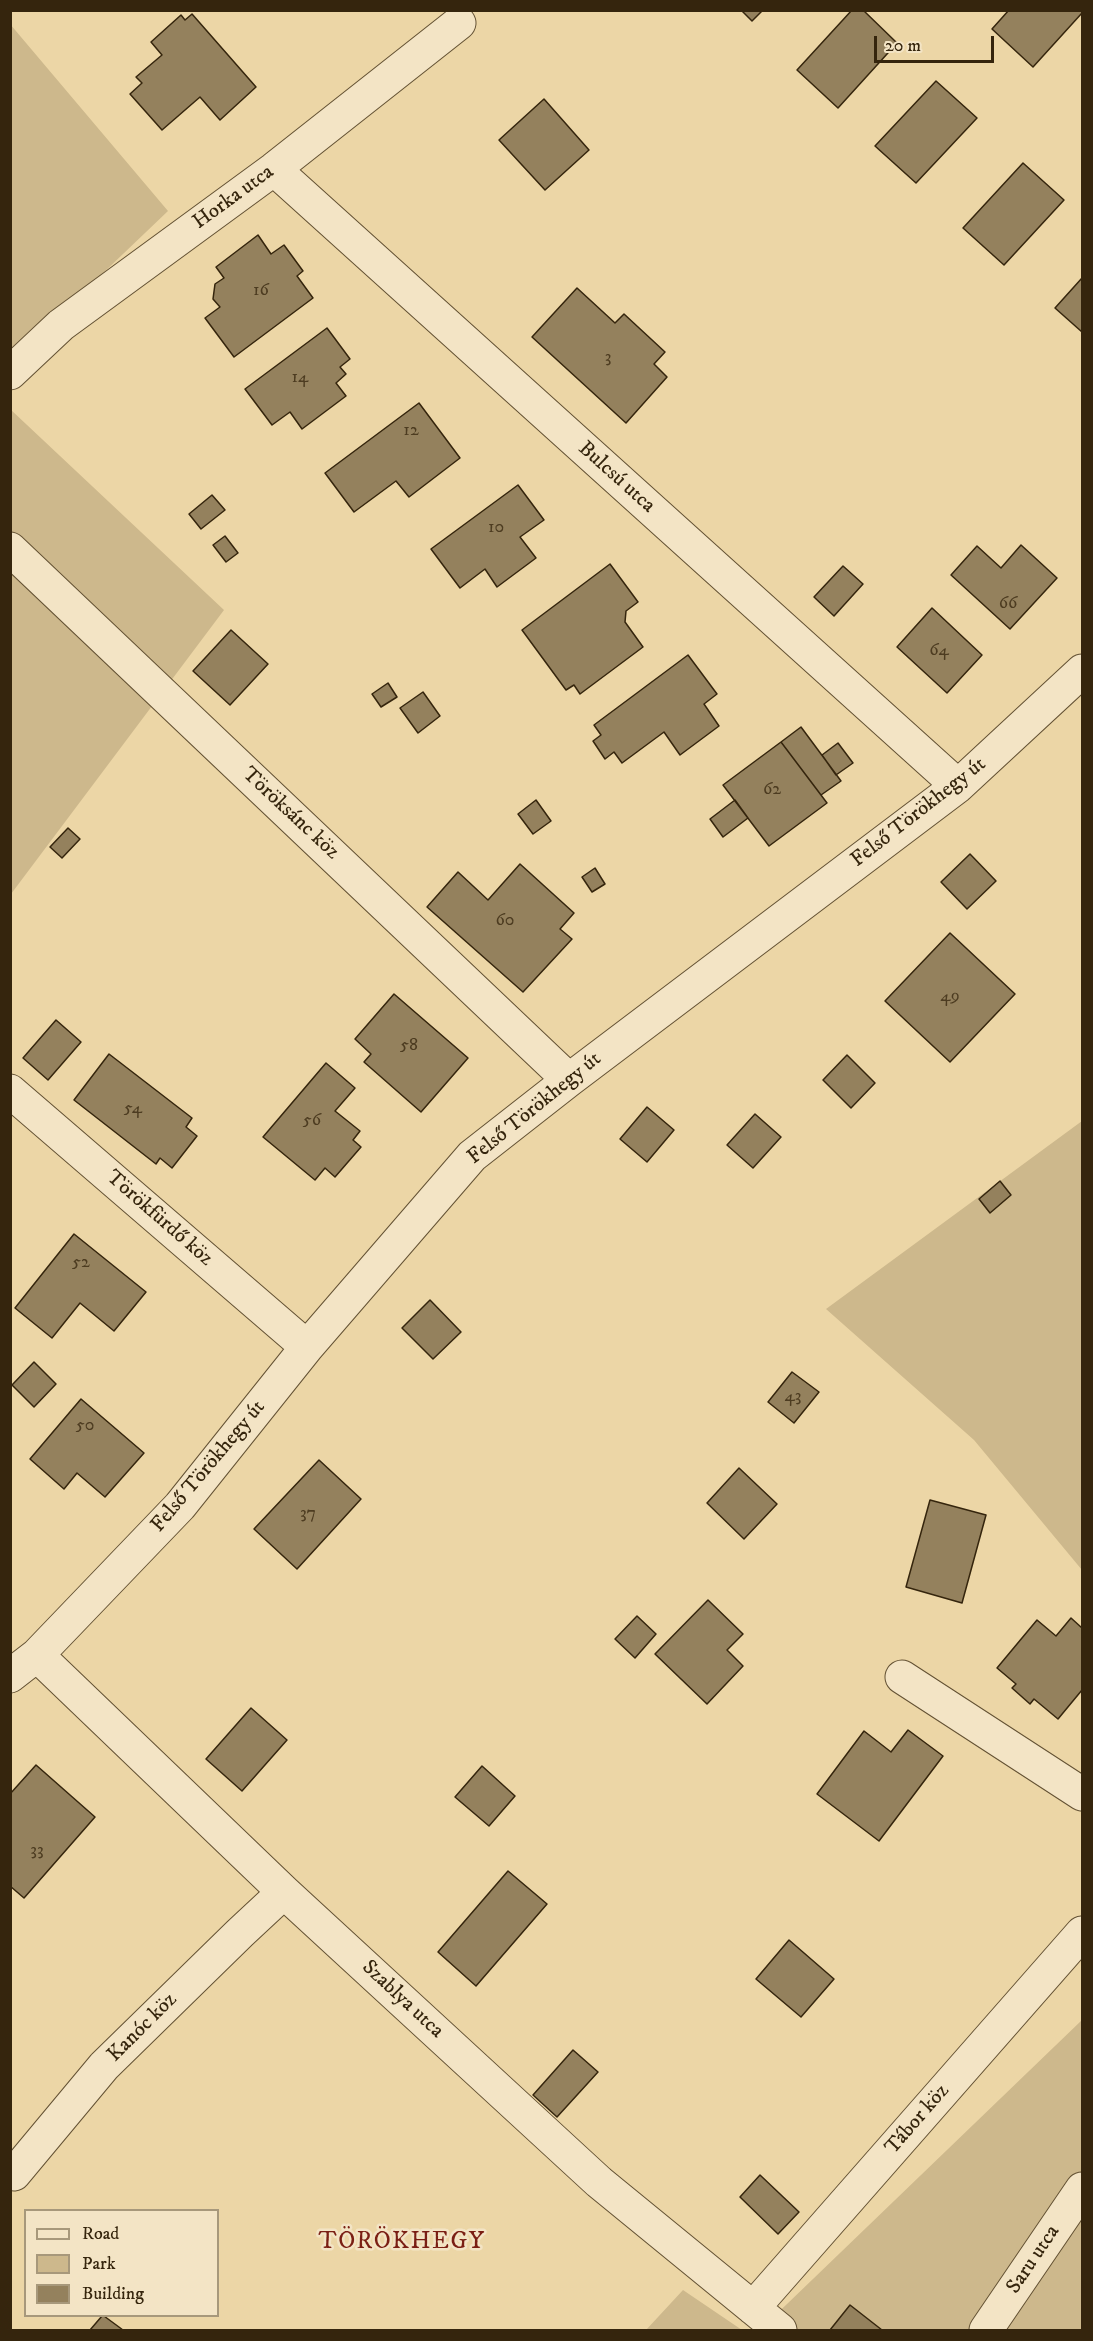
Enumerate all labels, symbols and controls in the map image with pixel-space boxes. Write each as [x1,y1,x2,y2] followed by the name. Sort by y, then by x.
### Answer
[877,24,997,62] scale bar
[885,35,921,57] text: 20 m
[189,160,279,236] street label: Horka utca
[253,280,269,302] house number: 16
[605,347,611,369] house number: 3
[292,367,308,389] house number: 14
[403,420,419,442] house number: 12
[572,437,660,519] street label: Bulcsú utca
[488,517,504,539] house number: 10
[999,593,1017,615] house number: 66
[929,640,949,662] house number: 64
[846,752,992,874] street label: Felső Törökhegy út
[236,763,344,865] street label: Töröksánc köz
[763,779,781,801] house number: 62
[495,910,515,932] house number: 60
[940,986,960,1008] house number: 49
[400,1035,418,1057] house number: 58
[463,1047,607,1171] street label: Felső Törökhegy út
[124,1098,142,1120] house number: 54
[303,1110,321,1132] house number: 56
[100,1166,218,1272] street label: Törökfürdő köz
[72,1252,90,1274] house number: 52
[784,1386,802,1408] house number: 43
[146,1396,272,1538] street label: Felső Törökhegy út
[76,1415,94,1437] house number: 50
[300,1503,316,1525] house number: 37
[30,1840,44,1862] house number: 33
[356,1956,448,2044] street label: Szablya utca
[103,1988,183,2068] street label: Kanóc köz
[881,2080,955,2160] street label: Tábor köz
[24,2209,219,2317] legend
[1002,2221,1066,2299] street label: Saru utca
[82,2223,119,2245] text: Road
[319,2229,485,2257] district label: TÖRÖKHEGY
[82,2253,116,2275] text: Park
[82,2283,144,2305] text: Building

